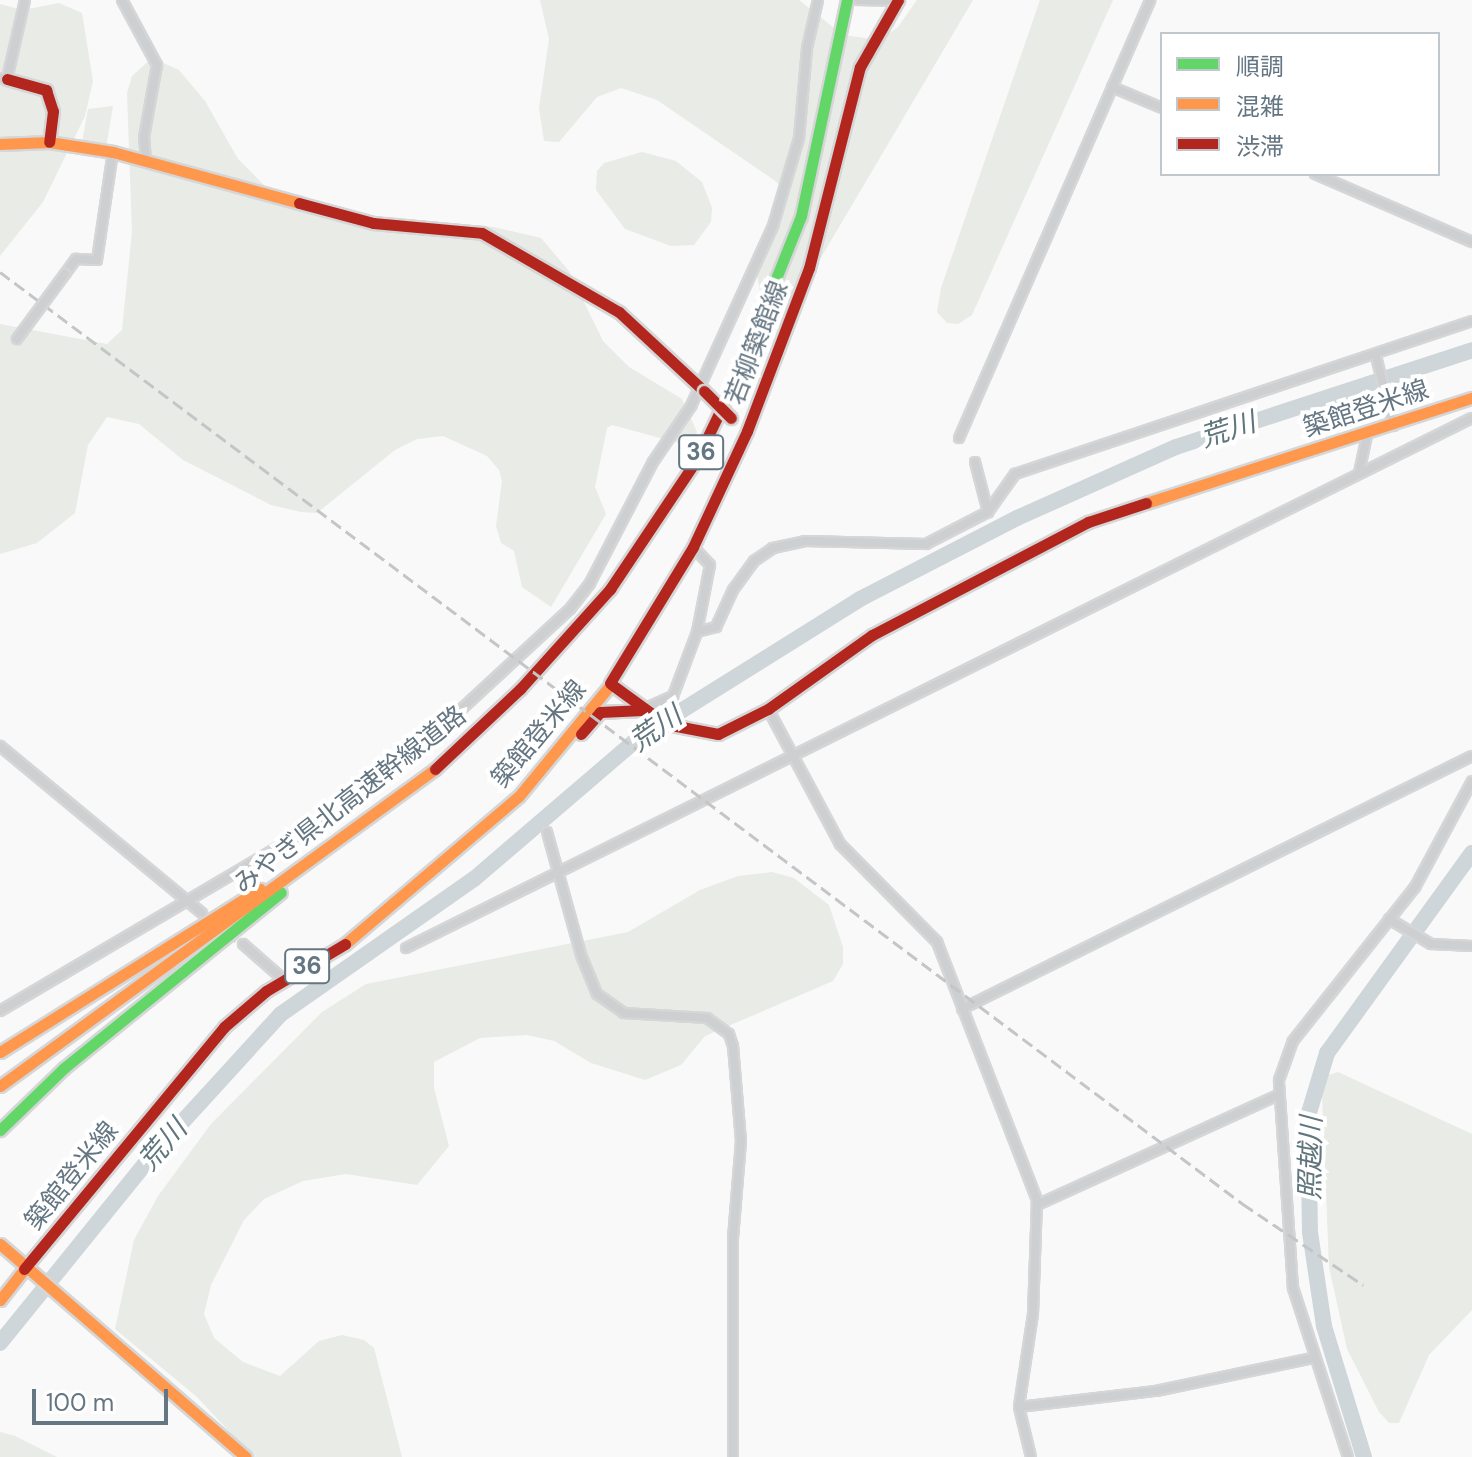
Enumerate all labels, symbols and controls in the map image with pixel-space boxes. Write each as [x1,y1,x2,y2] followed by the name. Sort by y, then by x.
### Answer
[1160,32,1440,176] legend
[1236,51,1284,82] text: 順調
[1236,91,1284,122] text: 混雑
[1236,131,1284,162] text: 渋滞
[719,277,795,409] street label: 若柳築館線
[1299,374,1433,444] street label: 築館登米線
[1196,405,1260,455] water label: 荒川
[677,432,725,472] road number: 36
[485,674,593,794] street label: 築館登米線
[623,699,689,759] water label: 荒川
[228,700,472,900] street label: みやぎ県北高速幹線道路
[283,946,331,986] road number: 36
[132,1113,194,1177] water label: 荒川
[19,1116,125,1236] street label: 築館登米線
[1293,1116,1329,1200] water label: 照越川
[36,1373,172,1423] scale bar
[46,1387,114,1418] text: 100 m

